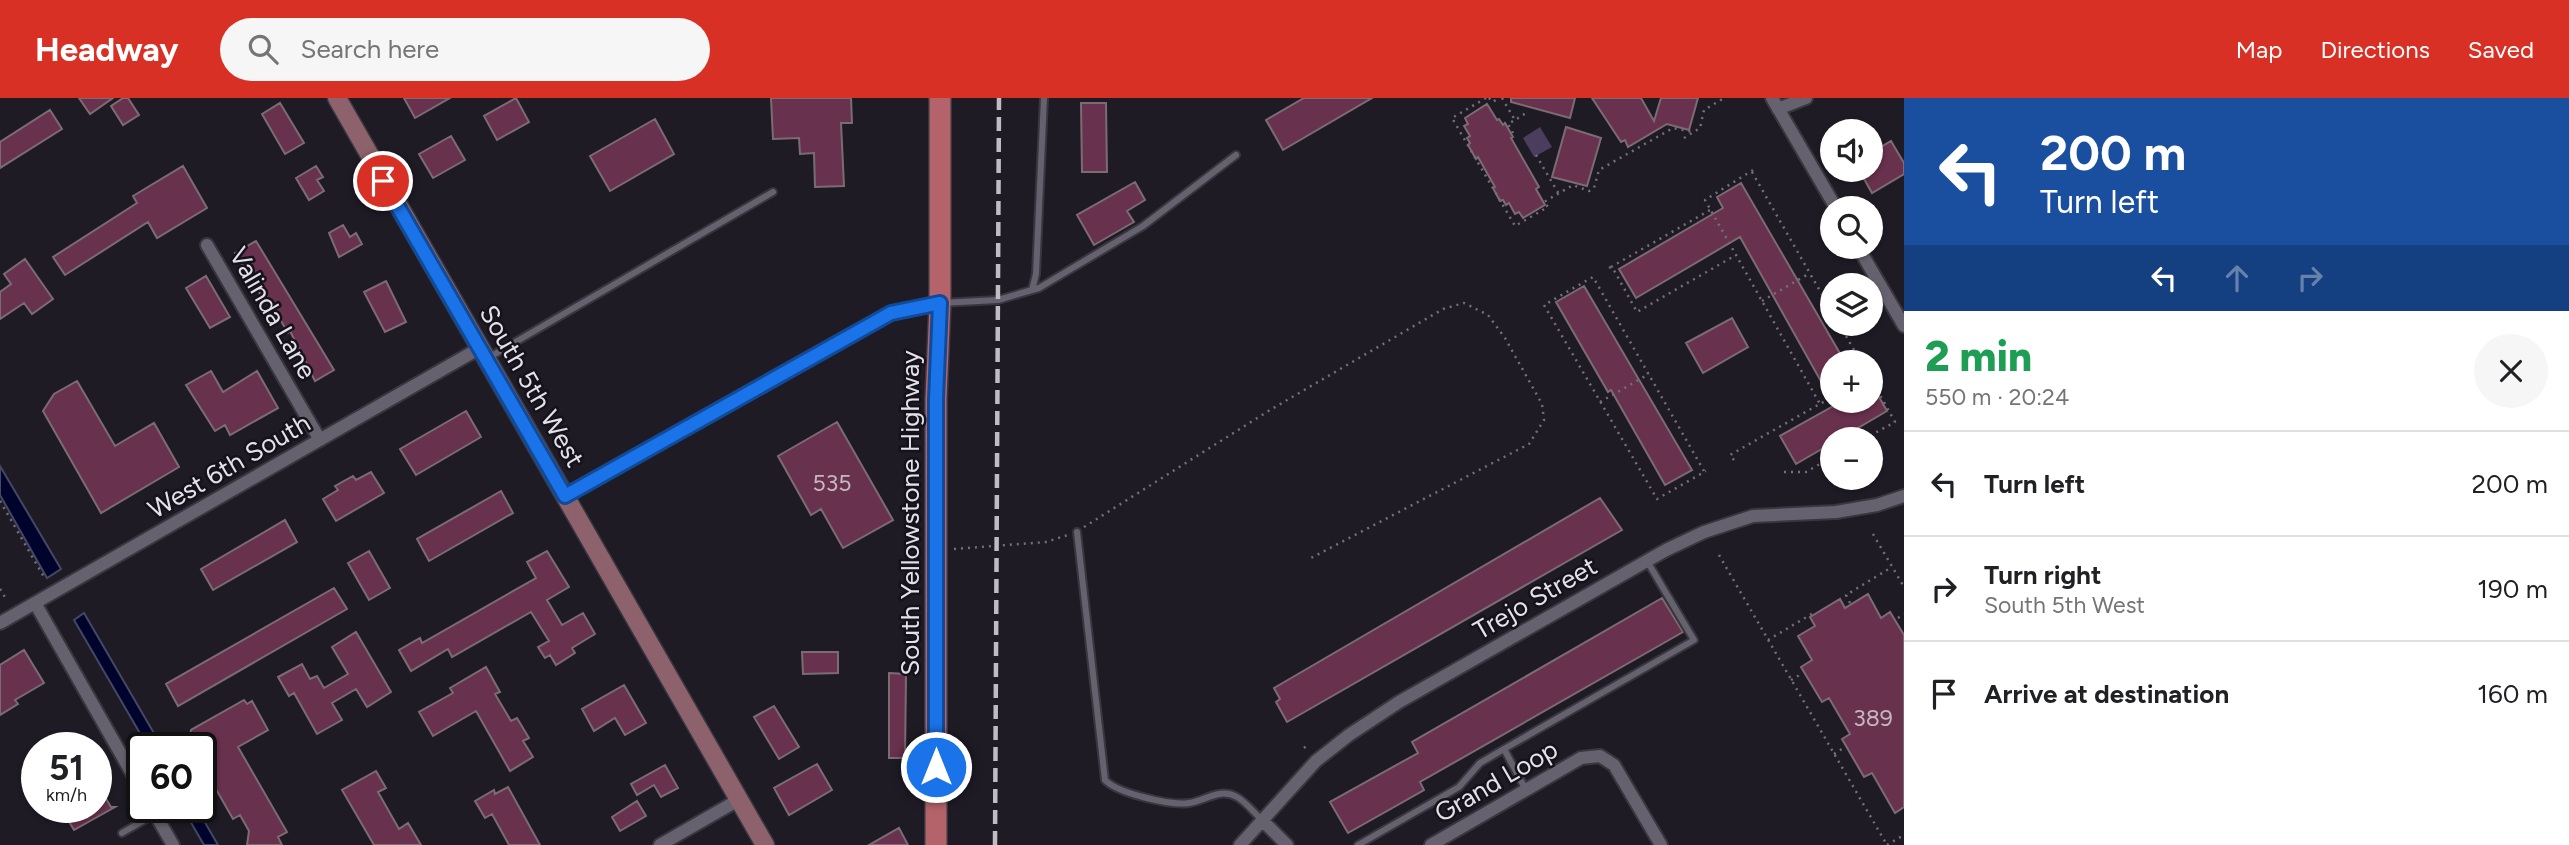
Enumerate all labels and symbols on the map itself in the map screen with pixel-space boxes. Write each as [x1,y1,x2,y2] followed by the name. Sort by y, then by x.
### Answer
[353,151,413,211] pin
[222,241,324,385] street label: Valinda Lane
[473,299,591,473] street label: South 5th West
[894,350,926,676] street label: South Yellowstone Highway
[142,407,316,525] street label: West 6th South
[813,469,851,497] house number: 535
[1467,550,1603,646] street label: Trejo Street
[1853,704,1893,732] house number: 389
[899,730,973,804] position arrow
[126,732,217,823] speed limit sign: 60
[1429,733,1563,829] street label: Grand Loop

